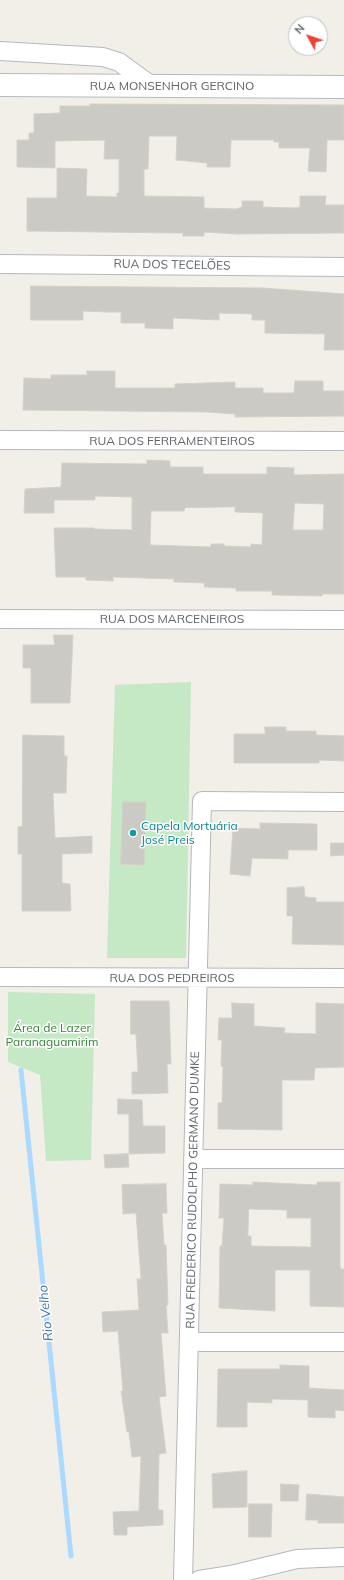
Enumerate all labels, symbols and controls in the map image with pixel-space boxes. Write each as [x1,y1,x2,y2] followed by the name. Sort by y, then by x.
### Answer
[288,16,328,56] north arrow
[292,21,308,37] text: N
[90,79,254,93] street label: RUA MONSENHOR GERCINO
[113,257,231,273] street label: RUA DOS TECELÕES
[89,434,255,448] street label: RUA DOS FERRAMENTEIROS
[100,612,244,626] street label: RUA DOS MARCENEIROS
[141,819,238,847] place label: Capela Mortuária José Preis
[128,828,138,838] marker: Capela Mortuária José Preis
[109,971,235,985] street label: RUA DOS PEDREIROS
[6,1021,98,1049] park label: Área de Lazer Paranaguamirim
[183,1051,203,1329] street label: RUA FREDERICO RUDOLPHO GERMANO DUMKE
[35,1284,57,1342] water label: Rio Velho

